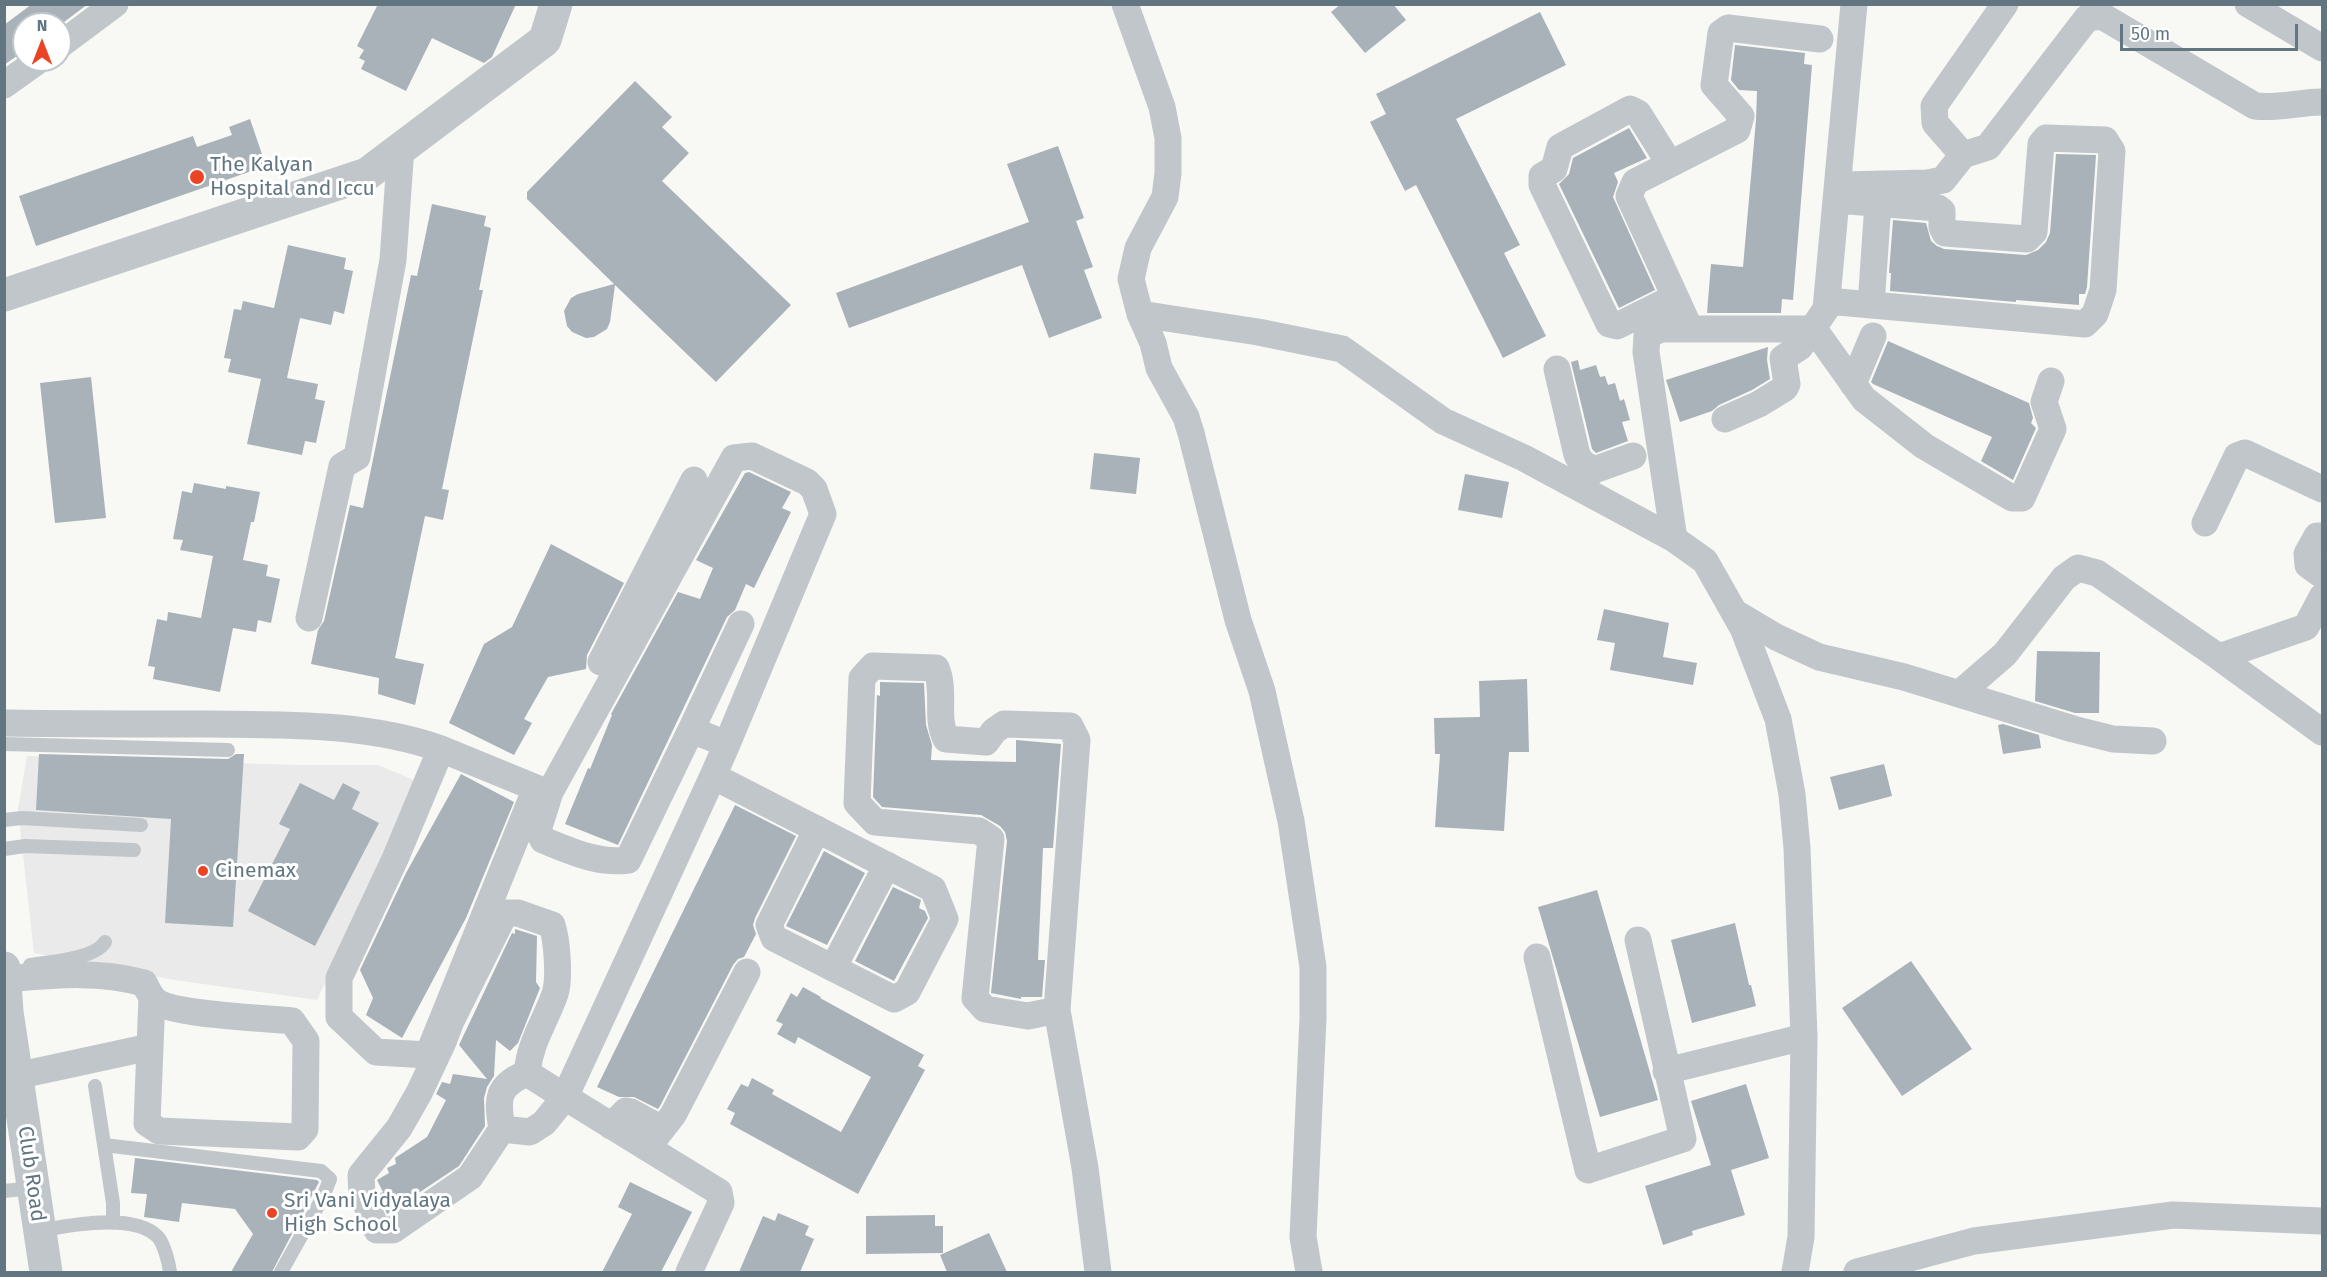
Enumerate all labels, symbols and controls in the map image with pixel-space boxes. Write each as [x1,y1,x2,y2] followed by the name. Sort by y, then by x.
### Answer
[12,12,72,72] north arrow
[2123,12,2302,50] scale bar
[37,16,47,35] text: N
[2131,23,2170,45] text: 50 m
[210,152,375,202] place label: The Kalyan Hospital and Iccu
[188,168,206,186] marker: The Kalyan Hospital and Iccu
[215,858,296,884] place label: Cinemax
[196,864,210,878] marker: Cinemax
[12,1125,50,1223] street label: Club Road
[284,1188,451,1238] place label: Sri Vani Vidyalaya High School
[265,1206,279,1220] marker: Sri Vani Vidyalaya High School

